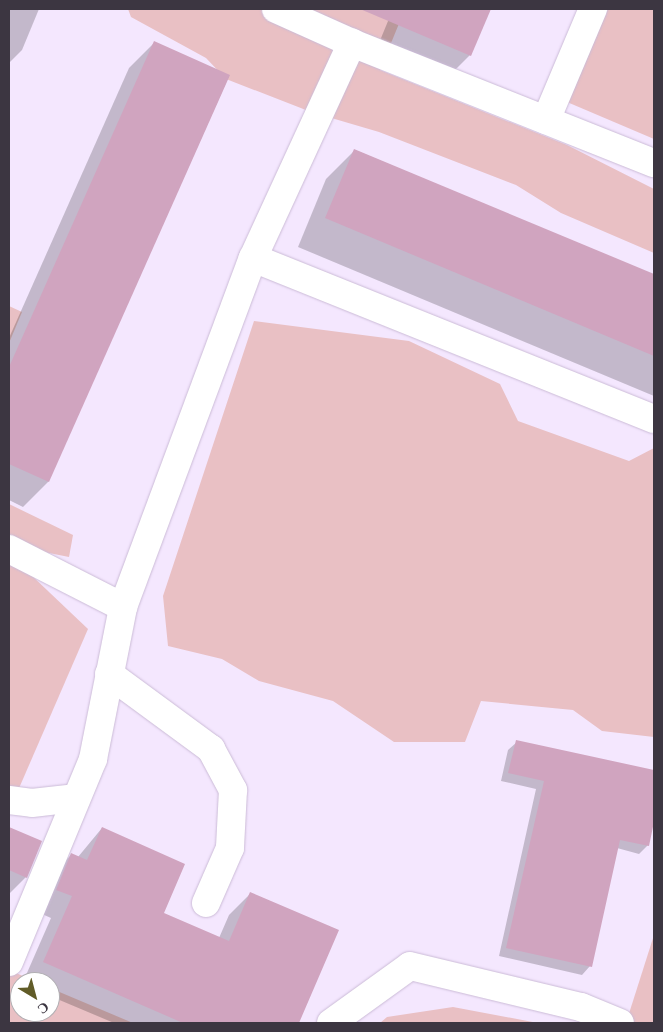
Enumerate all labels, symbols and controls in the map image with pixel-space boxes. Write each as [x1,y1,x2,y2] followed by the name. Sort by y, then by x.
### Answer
[10,972,60,1022] north arrow
[34,998,53,1018] text: С

